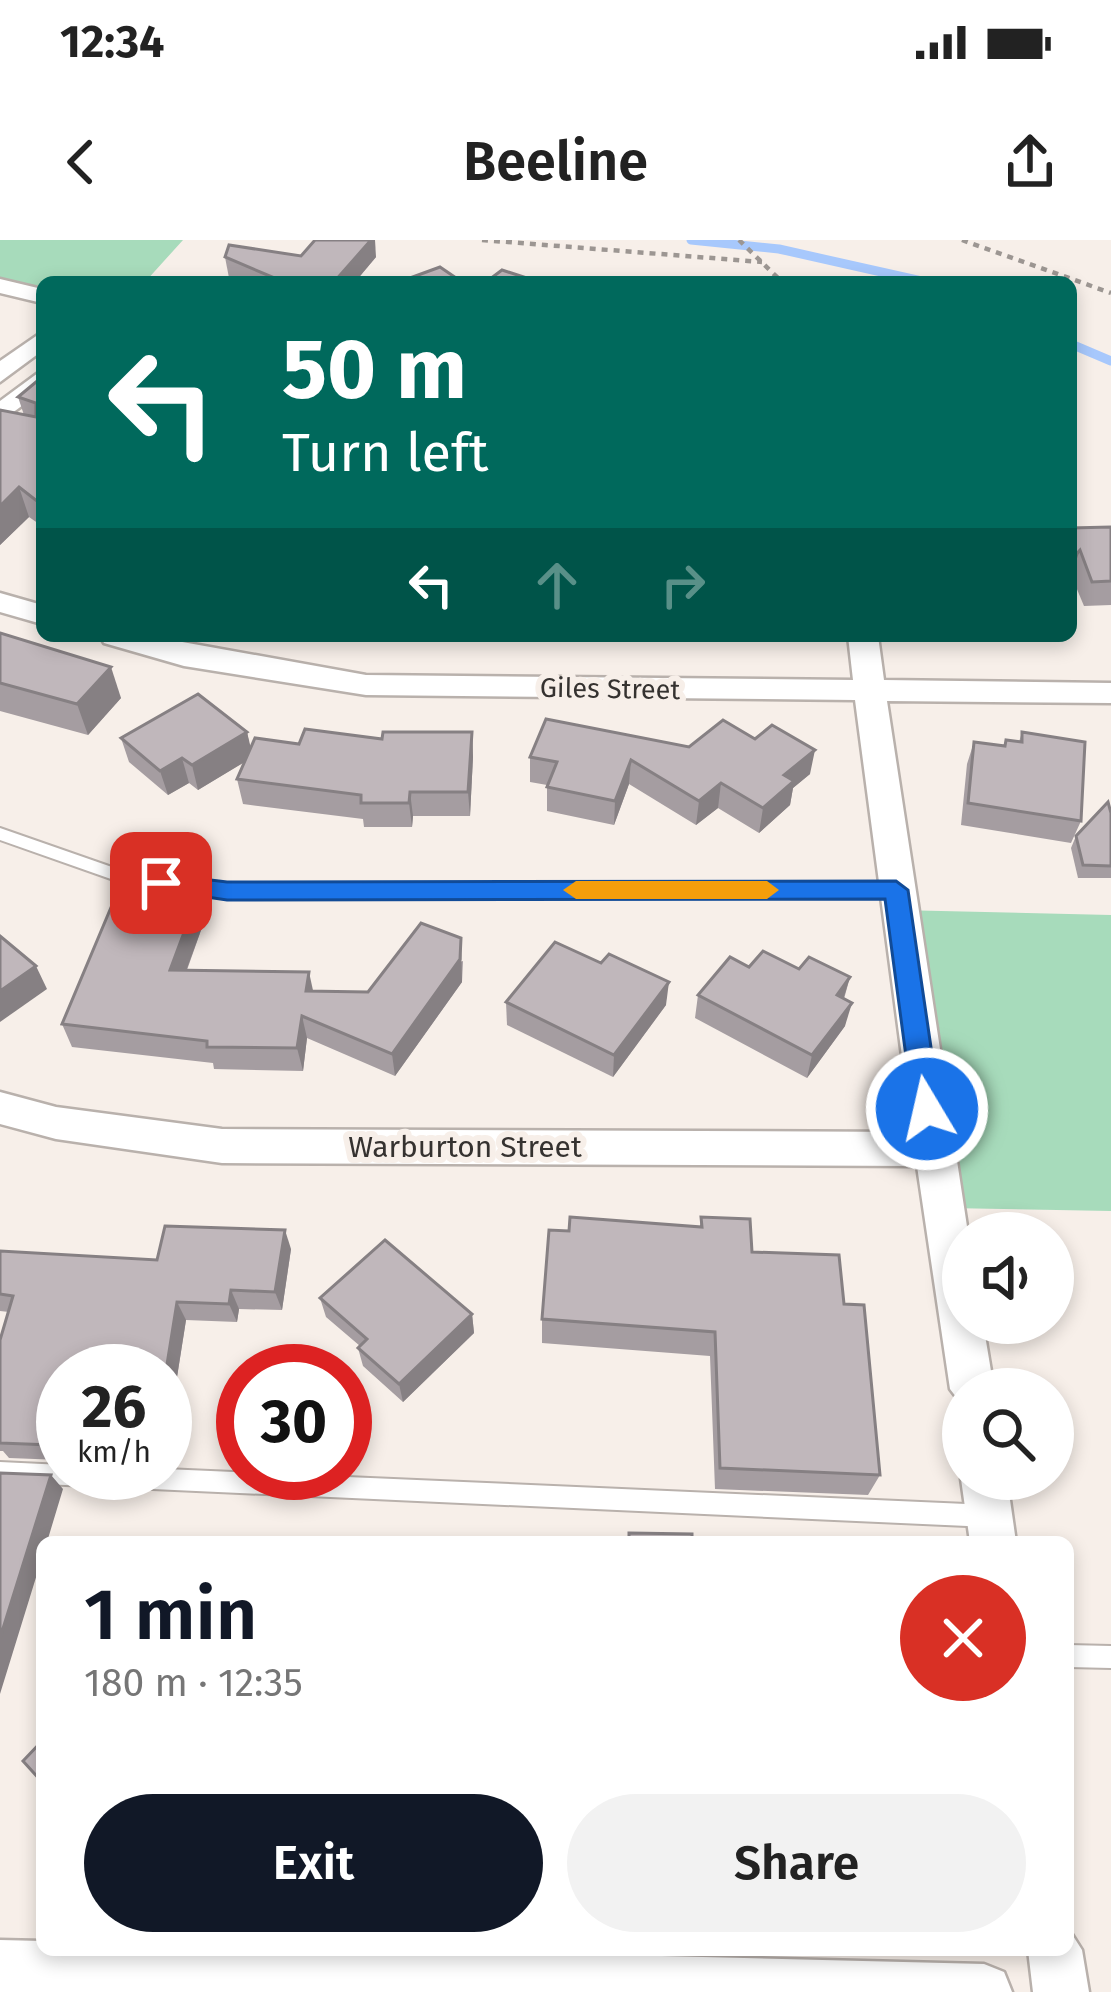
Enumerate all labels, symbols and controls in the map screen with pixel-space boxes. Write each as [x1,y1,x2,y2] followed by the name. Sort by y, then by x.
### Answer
[60,15,164,69] text: 12:34
[48,129,114,195] icon: back
[997,129,1063,195] icon: share
[463,130,648,194] text: Beeline
[282,319,467,420] text: 50 m
[84,324,240,480] icon: left
[282,421,489,485] text: Turn left
[398,552,464,618] icon: left
[524,552,590,618] icon: ahead
[650,552,716,618] icon: right
[540,672,681,706] street label: Giles Street
[110,832,212,934] pin
[128,850,194,916] icon: arrive
[864,1046,990,1172] position arrow
[348,1129,582,1165] street label: Warburton Street
[942,1212,1074,1500] map controls
[942,1212,1074,1344] button: sound
[216,1344,372,1500] speed limit sign: 30
[942,1368,1074,1500] button: search
[82,1371,146,1443] text: 26
[77,1434,151,1470] text: km/h
[84,1572,257,1658] text: 1 min
[900,1575,1026,1701] button: close
[84,1660,303,1706] text: 180 m · 12:35
[84,1794,543,1932] button: Exit
[567,1794,1026,1932] button: Share

